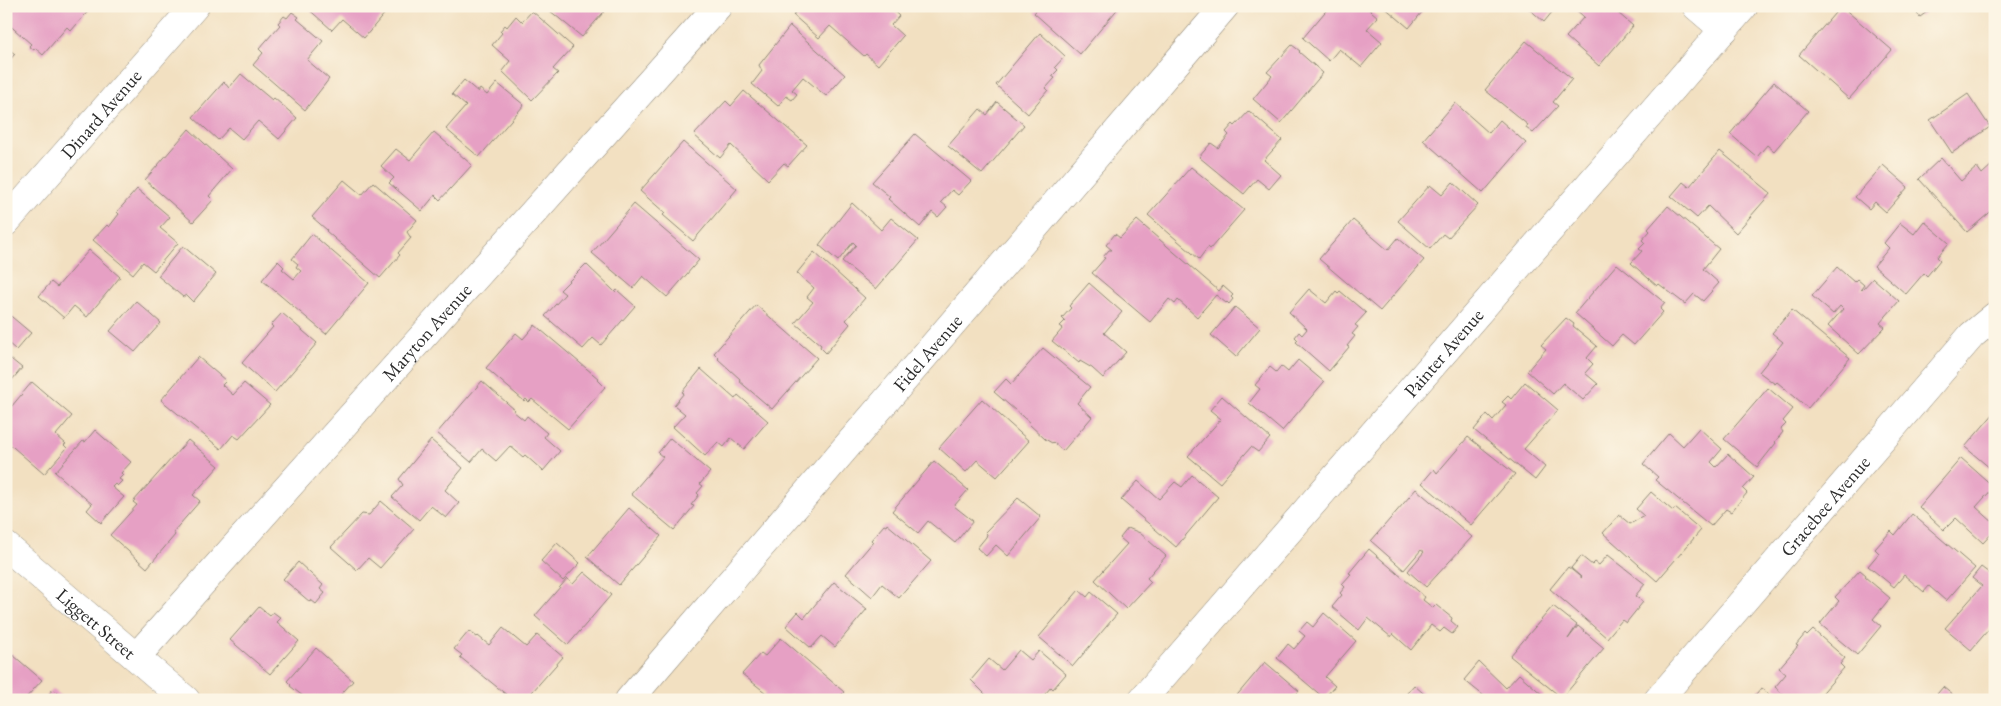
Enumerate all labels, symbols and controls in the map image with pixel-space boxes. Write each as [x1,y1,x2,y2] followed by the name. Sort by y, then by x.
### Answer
[55,64,147,164] street label: Dinard Avenue
[376,278,477,386] street label: Maryton Avenue
[1398,303,1489,402] street label: Painter Avenue
[887,309,968,396] street label: Fidel Avenue
[1775,450,1875,562] street label: Gracebee Avenue
[51,582,142,664] street label: Liggett Street

